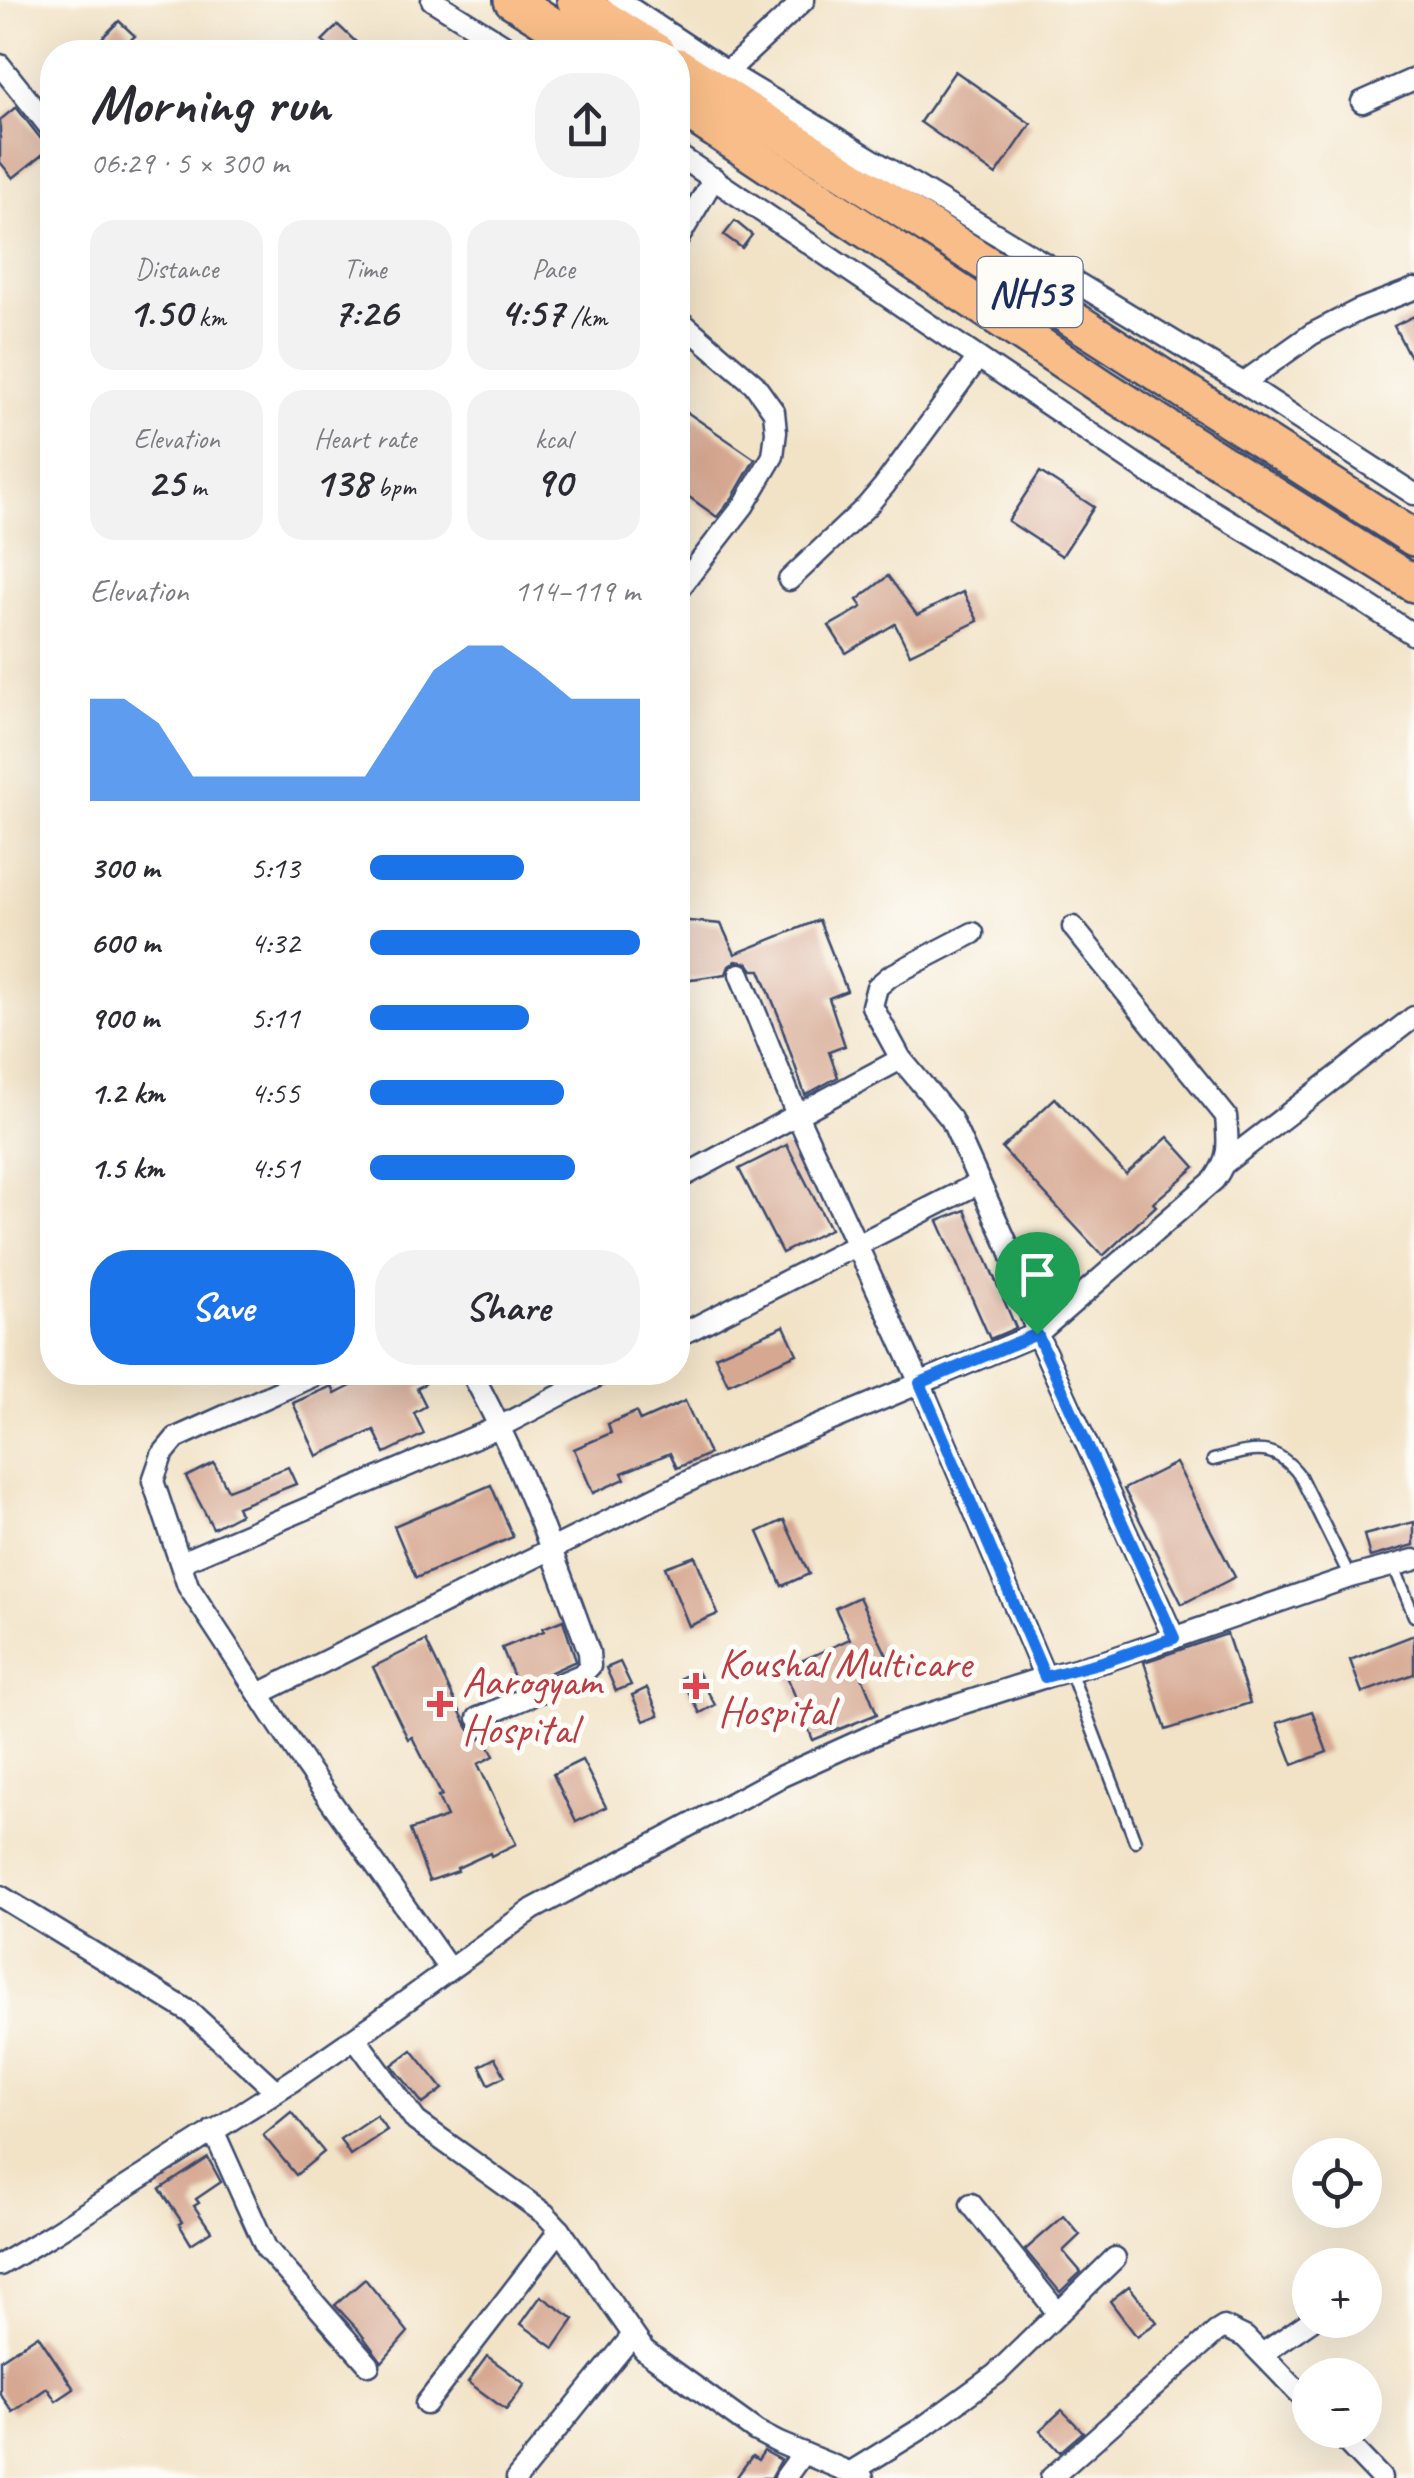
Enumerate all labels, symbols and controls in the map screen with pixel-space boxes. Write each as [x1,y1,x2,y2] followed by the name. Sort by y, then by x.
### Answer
[90,69,330,139] text: Morning run
[535,73,640,178] button: share
[90,142,288,183] text: 06:29 · 5 × 300 m
[135,251,218,286] text: Distance
[344,251,386,286] text: Time
[532,251,575,286] text: Pace
[978,257,1082,327] road number: NH53
[127,286,192,339] text: 1.50
[332,286,398,339] text: 7:26
[500,286,564,339] text: 4:57
[192,299,226,334] text: km
[564,299,607,334] text: /km
[134,421,220,456] text: Elevation
[314,421,416,456] text: Heart rate
[535,421,572,456] text: kcal
[147,456,184,509] text: 25
[314,456,371,509] text: 138
[535,456,572,509] text: 90
[184,469,206,504] text: m
[371,469,416,504] text: bpm
[90,570,188,611] text: Elevation
[514,570,640,611] text: 114–119 m
[90,847,159,888] text: 300 m
[250,847,300,888] text: 5:13
[90,922,160,963] text: 600 m
[250,922,300,963] text: 4:32
[90,997,159,1038] text: 900 m
[250,997,300,1038] text: 5:11
[90,1072,164,1113] text: 1.2 km
[250,1072,300,1113] text: 4:55
[90,1147,164,1188] text: 1.5 km
[250,1147,300,1188] text: 4:51
[995,1232,1080,1335] pin
[1010,1247,1065,1302] icon: arrive
[90,1250,355,1365] button: Save
[375,1250,640,1365] button: Share
[718,1637,975,1738] place label: Koushal Multicare Hospital
[462,1655,605,1756] place label: Aarogyam Hospital
[683,1673,709,1699] marker: Koushal Multicare Hospital
[427,1691,453,1717] marker: Aarogyam Hospital
[1292,2138,1382,2448] map controls
[1292,2138,1382,2228] button: locate
[1292,2248,1382,2338] button: +
[1292,2358,1382,2448] button: −

